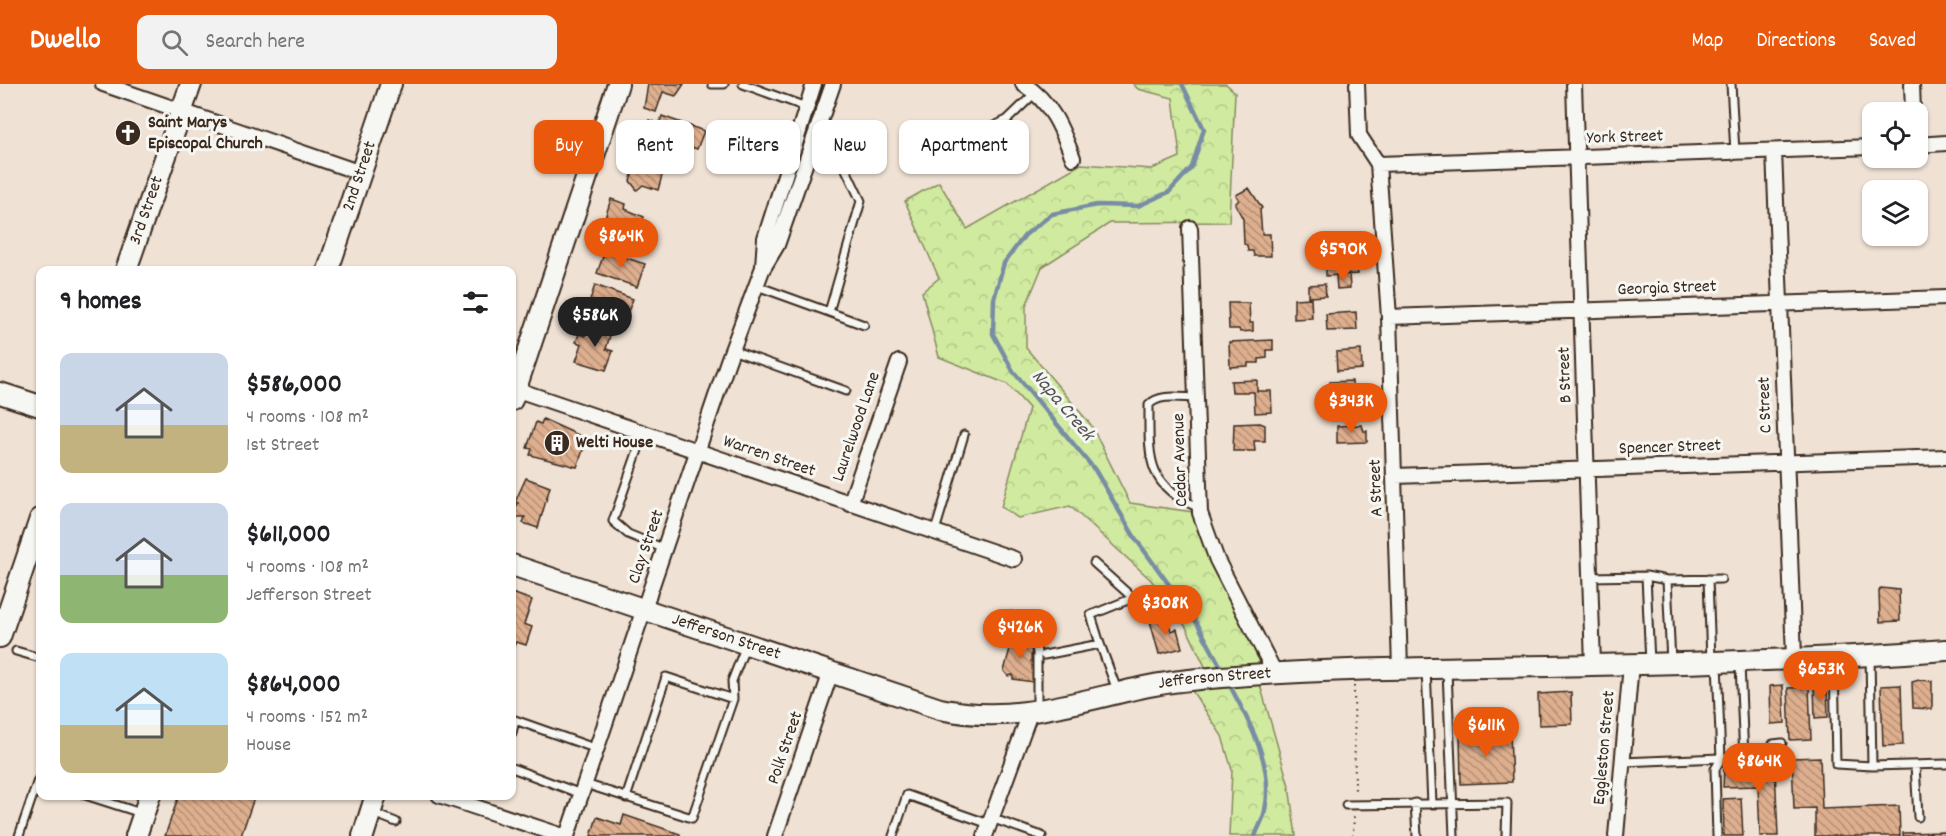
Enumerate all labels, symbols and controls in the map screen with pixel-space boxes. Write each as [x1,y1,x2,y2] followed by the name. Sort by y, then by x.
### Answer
[137,15,557,69] search box
[30,22,101,62] text: Dwello
[158,26,191,59] icon: search
[206,27,305,58] text: Search here
[1692,27,1723,57] text: Map
[1756,27,1836,57] text: Directions
[1869,27,1916,57] text: Saved
[1862,102,1928,246] map controls
[1862,102,1928,168] button: locate
[148,111,263,157] place label: Saint Marys Episcopal Church
[113,118,143,148] church icon: Saint Marys Episcopal Church
[534,120,604,174] chip: Buy
[616,120,694,174] chip: Rent
[706,120,800,174] chip: Filters
[812,120,887,174] chip: New
[899,120,1029,174] chip: Apartment
[1586,124,1664,152] street label: York Street
[336,138,383,215] street label: 2nd Street
[123,173,170,248] street label: 3rd Street
[1862,180,1928,246] button: layers
[579,218,663,269] pin: $864K
[598,223,644,251] text: $864K
[1301,231,1385,282] pin: $590K
[1319,236,1367,264] text: $590K
[1617,275,1717,303] street label: Georgia Street
[60,284,142,321] text: 9 homes
[459,286,492,319] icon: filters
[553,297,637,348] pin: $586K
[572,302,618,330] text: $586K
[1553,346,1579,404] street label: B Street
[1024,364,1101,449] water label: Napa Creek
[246,367,342,404] text: $586,000
[827,369,888,485] street label: Laurelwood Lane
[1753,376,1779,434] street label: C Street
[108,377,180,449] icon: home
[1309,383,1393,434] pin: $343K
[1328,388,1374,416] text: $343K
[246,404,369,432] text: 4 rooms · 108 m²
[1167,413,1195,507] street label: Cedar Avenue
[542,428,572,458] building icon: Welti House
[719,430,819,485] street label: Warren Street
[576,431,653,456] place label: Welti House
[246,432,319,460] text: 1st Street
[1619,434,1722,462] street label: Spencer Street
[1363,458,1390,517] street label: A Street
[623,506,671,587] street label: Clay Street
[246,517,331,554] text: $611,000
[108,527,180,599] icon: home
[246,554,369,582] text: 4 rooms · 108 m²
[246,582,372,610] text: Jefferson Street
[1123,585,1207,636] pin: $308K
[1141,590,1189,618] text: $308K
[669,607,784,667] street label: Jefferson Street
[978,609,1062,660] pin: $426K
[997,614,1043,642] text: $426K
[1779,651,1863,702] pin: $653K
[1797,656,1845,684] text: $653K
[1156,661,1272,696] street label: Jefferson Street
[246,667,341,704] text: $864,000
[108,677,180,749] icon: home
[1588,690,1622,806] street label: Eggleston Street
[246,704,368,732] text: 4 rooms · 152 m²
[1444,707,1528,758] pin: $611K
[762,708,810,788] street label: Polk Street
[1467,712,1505,740] text: $611K
[246,732,291,760] text: House
[1717,743,1801,794] pin: $864K
[1736,748,1782,776] text: $864K

